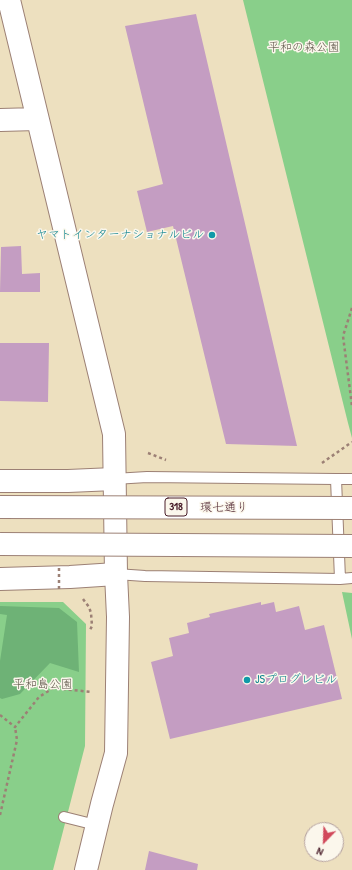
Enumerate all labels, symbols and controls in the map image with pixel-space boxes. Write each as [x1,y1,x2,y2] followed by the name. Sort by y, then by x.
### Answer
[268,41,340,55] park label: 平和の森公園
[36,228,204,242] place label: ヤマトインターナショナルビル
[207,230,217,240] marker: ヤマトインターナショナルビル
[165,498,187,516] road number: 318
[200,501,248,515] street label: 環七通り
[255,673,337,687] place label: JSプログレビル
[242,675,252,685] marker: JSプログレビル
[13,678,73,692] park label: 平和島公園
[304,822,344,862] north arrow
[314,845,325,860] text: N

